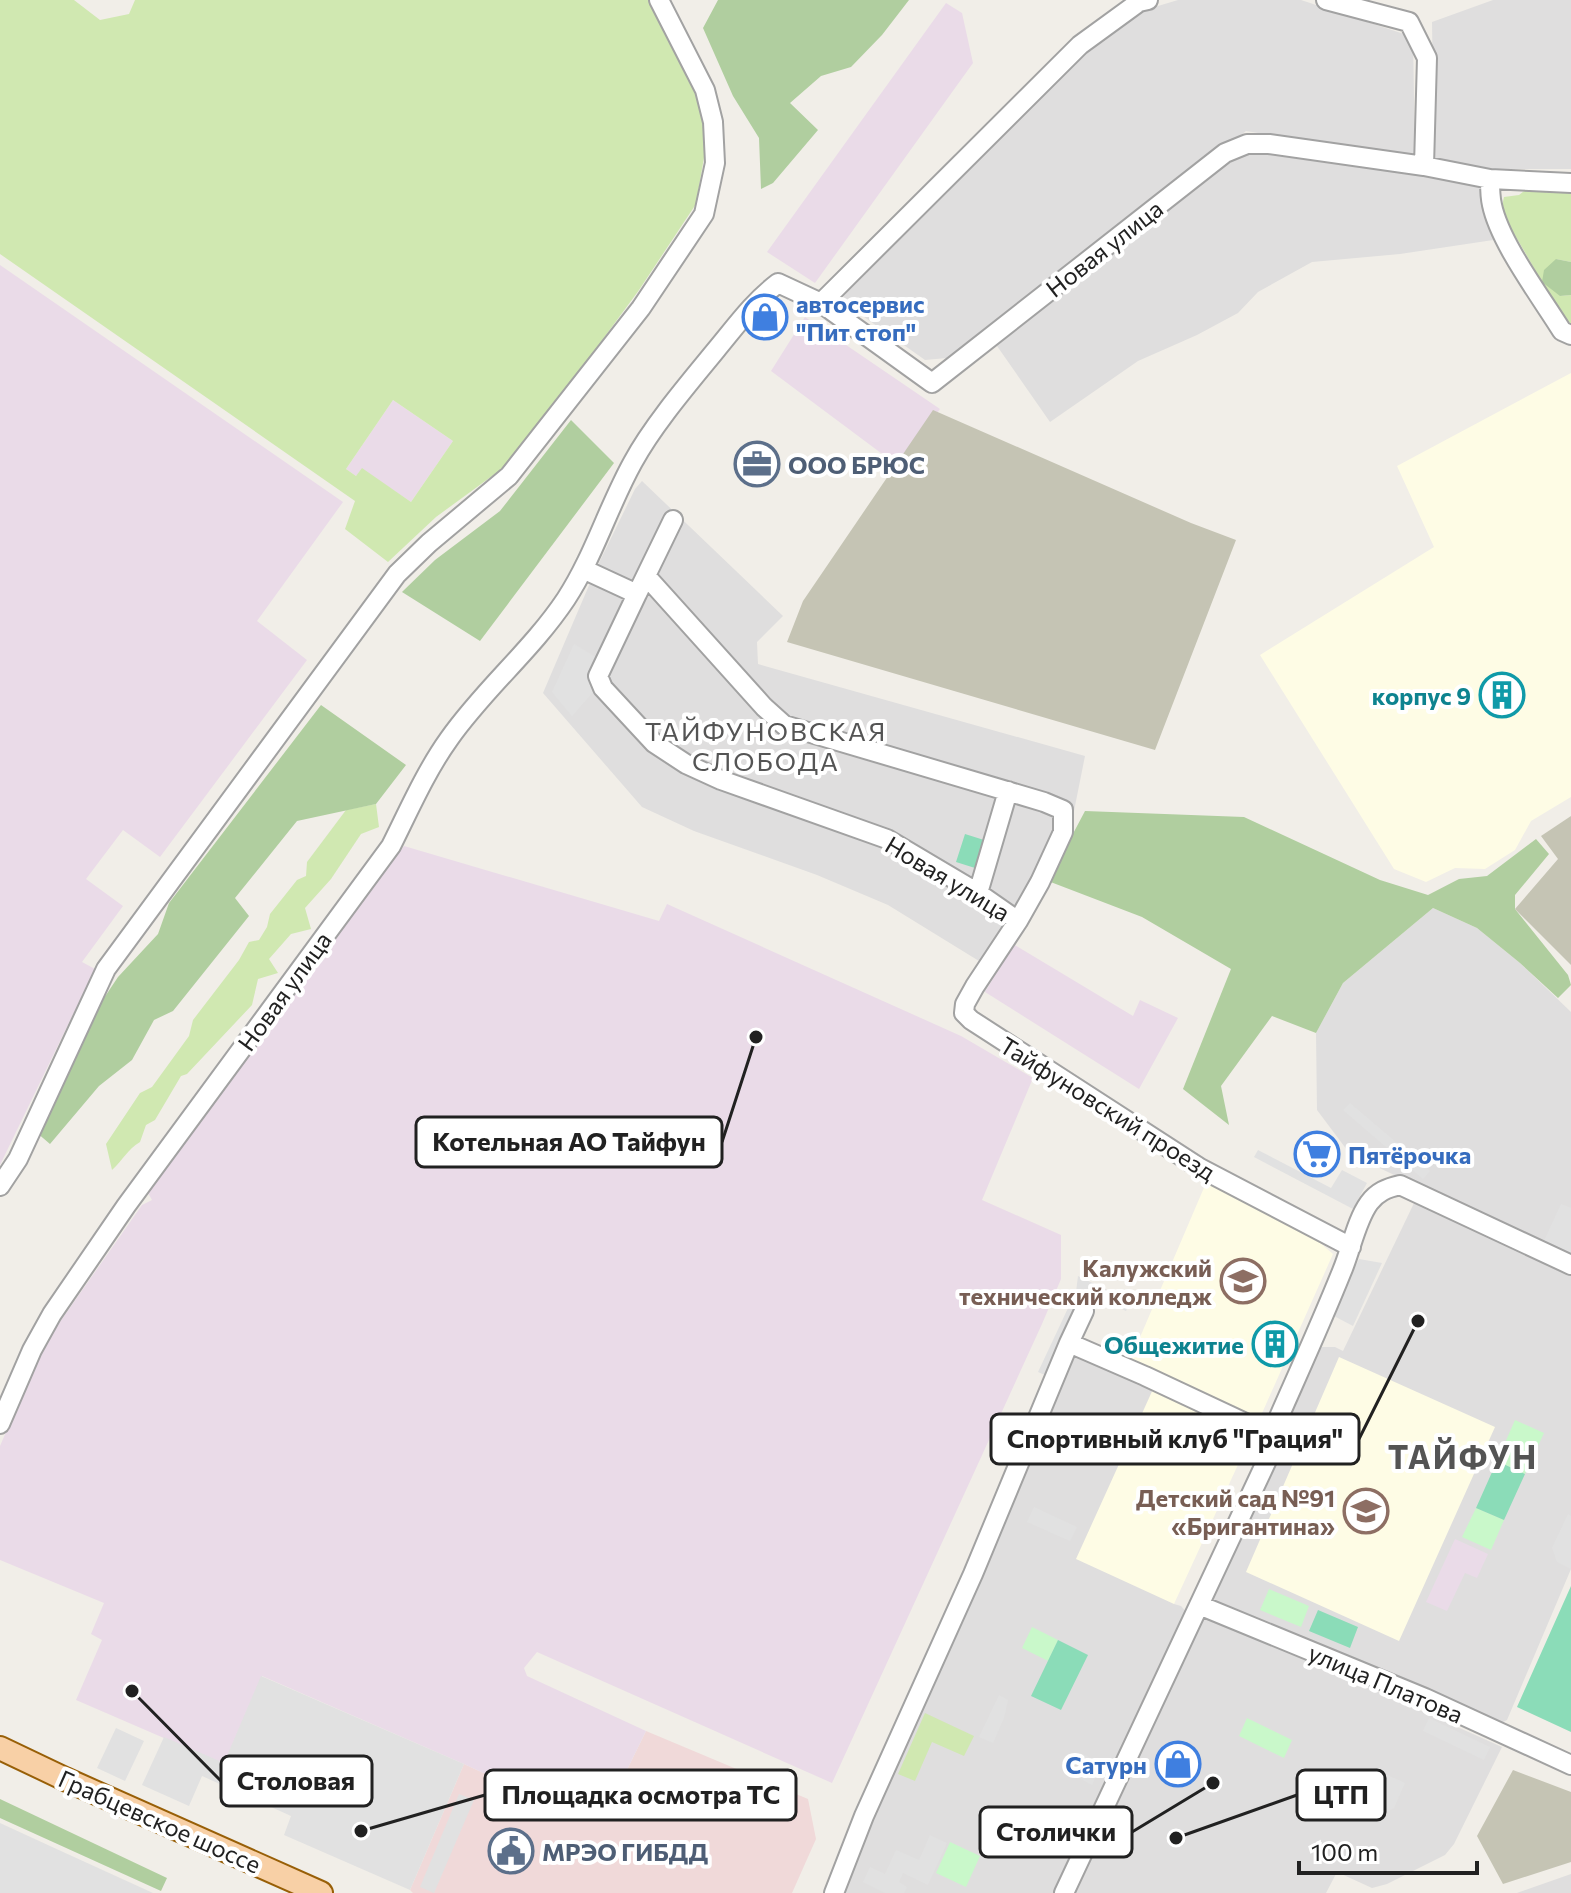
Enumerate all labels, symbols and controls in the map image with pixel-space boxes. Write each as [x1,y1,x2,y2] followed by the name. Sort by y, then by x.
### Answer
[1040,193,1168,303] street label: Новая улица
[796,289,925,346] place label: автосервис "Пит стоп"
[741,293,789,341] shop icon: автосервис "Пит стоп"
[733,440,781,488] office icon: ООО БРЮС
[788,450,925,479] place label: ООО БРЮС
[1478,671,1526,719] building icon: корпус 9
[1372,681,1471,710] place label: корпус 9
[645,715,887,776] district label: ТАЙФУНОВСКАЯ СЛОБОДА
[880,829,1016,927] street label: Новая улица
[231,926,337,1056] street label: Новая улица
[995,1030,1221,1186] street label: Тайфуновский проезд
[416,1117,722,1167] callout: Котельная АО Тайфун
[432,1125,706,1156] text: Котельная АО Тайфун
[1293,1130,1341,1178] supermarket icon: Пятёрочка
[1348,1140,1471,1169] place label: Пятёрочка
[959,1253,1213,1310] place label: Калужский технический колледж
[1219,1257,1267,1305] school or university icon: Калужский технический колледж
[1251,1320,1299,1368] building icon: Общежитие
[1104,1330,1244,1359] place label: Общежитие
[991,1414,1359,1464] callout: Спортивный клуб "Грация"
[1007,1422,1343,1453] text: Спортивный клуб "Грация"
[1388,1436,1538,1476] district label: ТАЙФУН
[1136,1483,1335,1540] place label: Детский сад №91 «Бригантина»
[1342,1487,1390,1535] school or university icon: Детский сад №91 «Бригантина»
[1304,1637,1468,1729] street label: улица Платова
[1154,1740,1202,1788] shop icon: Сатурн
[1065,1750,1147,1779] place label: Сатурн
[221,1756,372,1806] callout: Столовая
[54,1763,266,1879] street label: Грабцевское шоссе
[237,1764,355,1795] text: Столовая
[485,1770,796,1820] callout: Площадка осмотра ТС
[1297,1770,1385,1820] callout: ЦТП
[501,1778,781,1809] text: Площадка осмотра ТС
[1313,1778,1369,1809] text: ЦТП
[980,1807,1132,1857] callout: Столички
[996,1815,1116,1846] text: Столички
[1299,1825,1477,1875] scale bar
[487,1827,535,1875] public building icon: МРЭО ГИБДД
[542,1837,708,1866] place label: МРЭО ГИБДД
[1311,1837,1378,1866] text: 100 m

